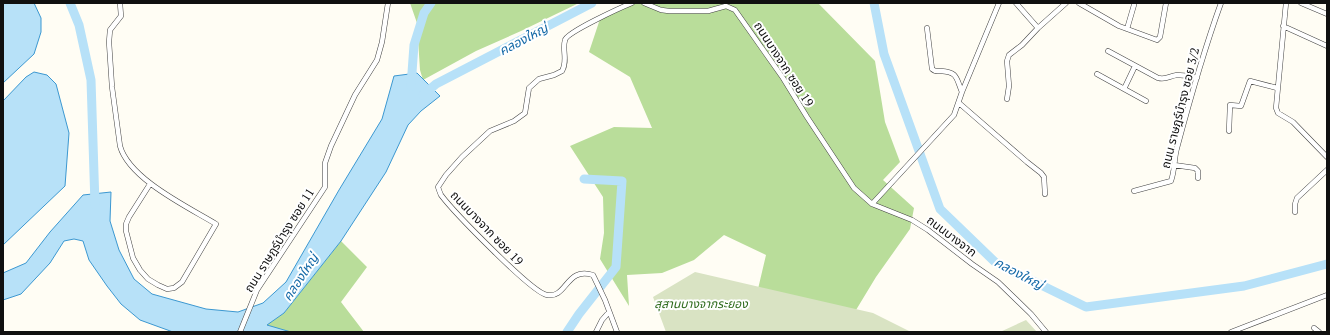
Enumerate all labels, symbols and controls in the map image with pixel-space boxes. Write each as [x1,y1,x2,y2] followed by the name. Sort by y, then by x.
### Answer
[495,18,552,59] water label: คลองใหญ่
[751,19,817,109] street label: ถนนบางจาก ซอย 19
[1158,46,1202,170] street label: ถนน ราษฎร์บำรุง ซอย 3/2
[241,185,317,295] street label: ถนน ราษฎร์บำรุง ซอย 11
[447,187,527,269] street label: ถนนบางจาก ซอย 19
[924,212,980,260] street label: ถนนบางจาก
[278,248,323,304] water label: คลองใหญ่
[991,253,1048,294] water label: คลองใหญ่
[654,296,748,312] park label: สุสานบางจากระยอง

